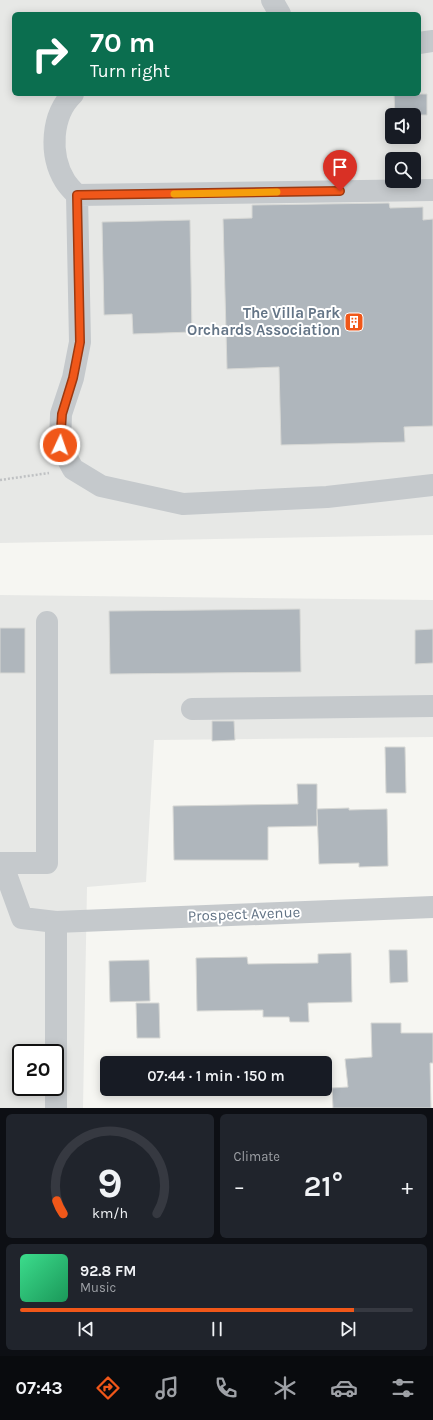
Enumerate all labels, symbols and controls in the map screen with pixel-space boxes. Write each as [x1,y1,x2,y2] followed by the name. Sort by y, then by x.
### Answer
[90,26,155,59] text: 70 m
[24,28,76,80] icon: right
[90,60,170,82] text: Turn right
[385,108,421,188] map controls
[385,108,421,144] button: sound
[323,150,357,191] pin
[385,152,421,188] button: search
[329,156,351,178] icon: arrive
[187,304,340,339] place label: The Villa Park Orchards Association
[343,311,365,333] building icon: The Villa Park Orchards Association
[39,424,81,466] position arrow
[187,903,301,925] street label: Prospect Avenue
[12,1044,64,1096] speed limit sign: 20
[147,1067,285,1085] text: 07:44 · 1 min · 150 m
[234,1149,280,1164] text: Climate
[97,1159,122,1207] text: 9
[303,1168,343,1204] text: 21°
[234,1174,245,1200] text: −
[401,1174,413,1200] text: +
[92,1205,128,1222] text: km/h
[80,1262,136,1280] text: 92.8 FM
[80,1280,116,1295] text: Music
[75,1318,97,1340] icon: previous
[206,1318,228,1340] icon: pause
[337,1318,359,1340] icon: next
[94,1374,122,1402] icon: directions
[153,1374,181,1402] icon: music
[212,1374,240,1402] icon: phone
[271,1374,299,1402] icon: climate
[330,1374,358,1402] icon: car
[389,1374,417,1402] icon: filters
[16,1377,63,1399] text: 07:43

